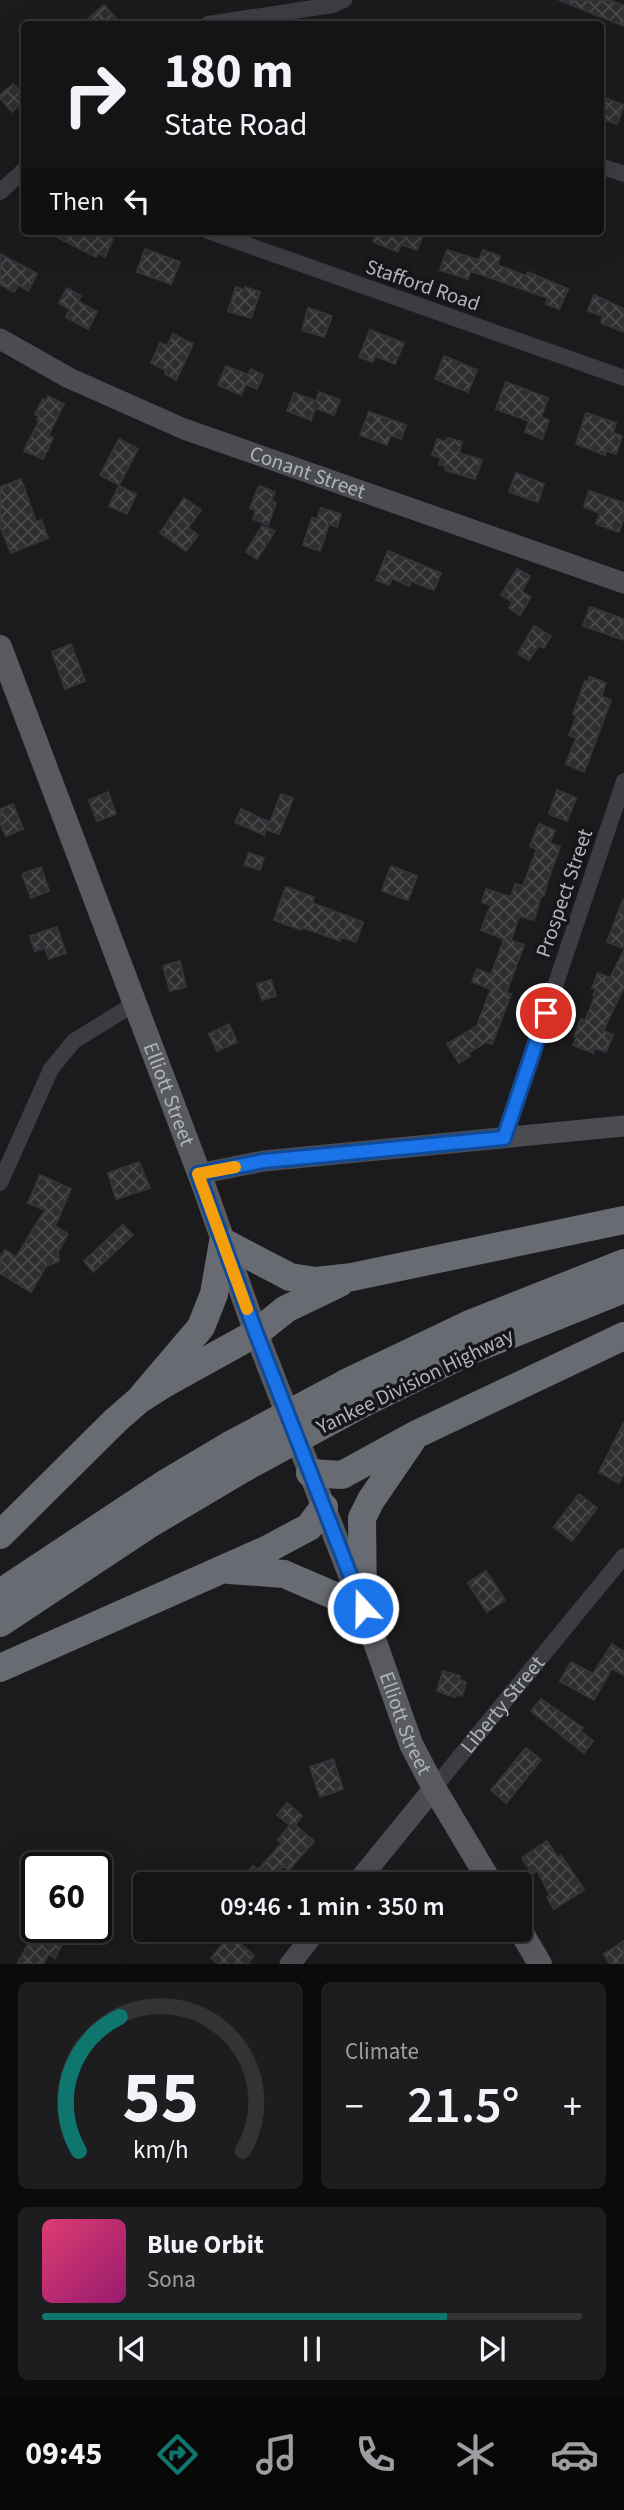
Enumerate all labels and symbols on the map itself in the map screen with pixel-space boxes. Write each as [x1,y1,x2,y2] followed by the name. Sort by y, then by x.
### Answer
[362,251,484,319] street label: Stafford Road
[246,438,370,506] street label: Conant Street
[528,825,600,961] street label: Prospect Street
[516,983,576,1043] pin
[136,1038,202,1150] street label: Elliott Street
[310,1320,519,1442] street label: Yankee Division Highway
[326,1571,400,1645] position arrow
[453,1649,552,1760] street label: Liberty Street
[372,1667,439,1780] street label: Elliott Street
[21,1852,112,1943] speed limit sign: 60

